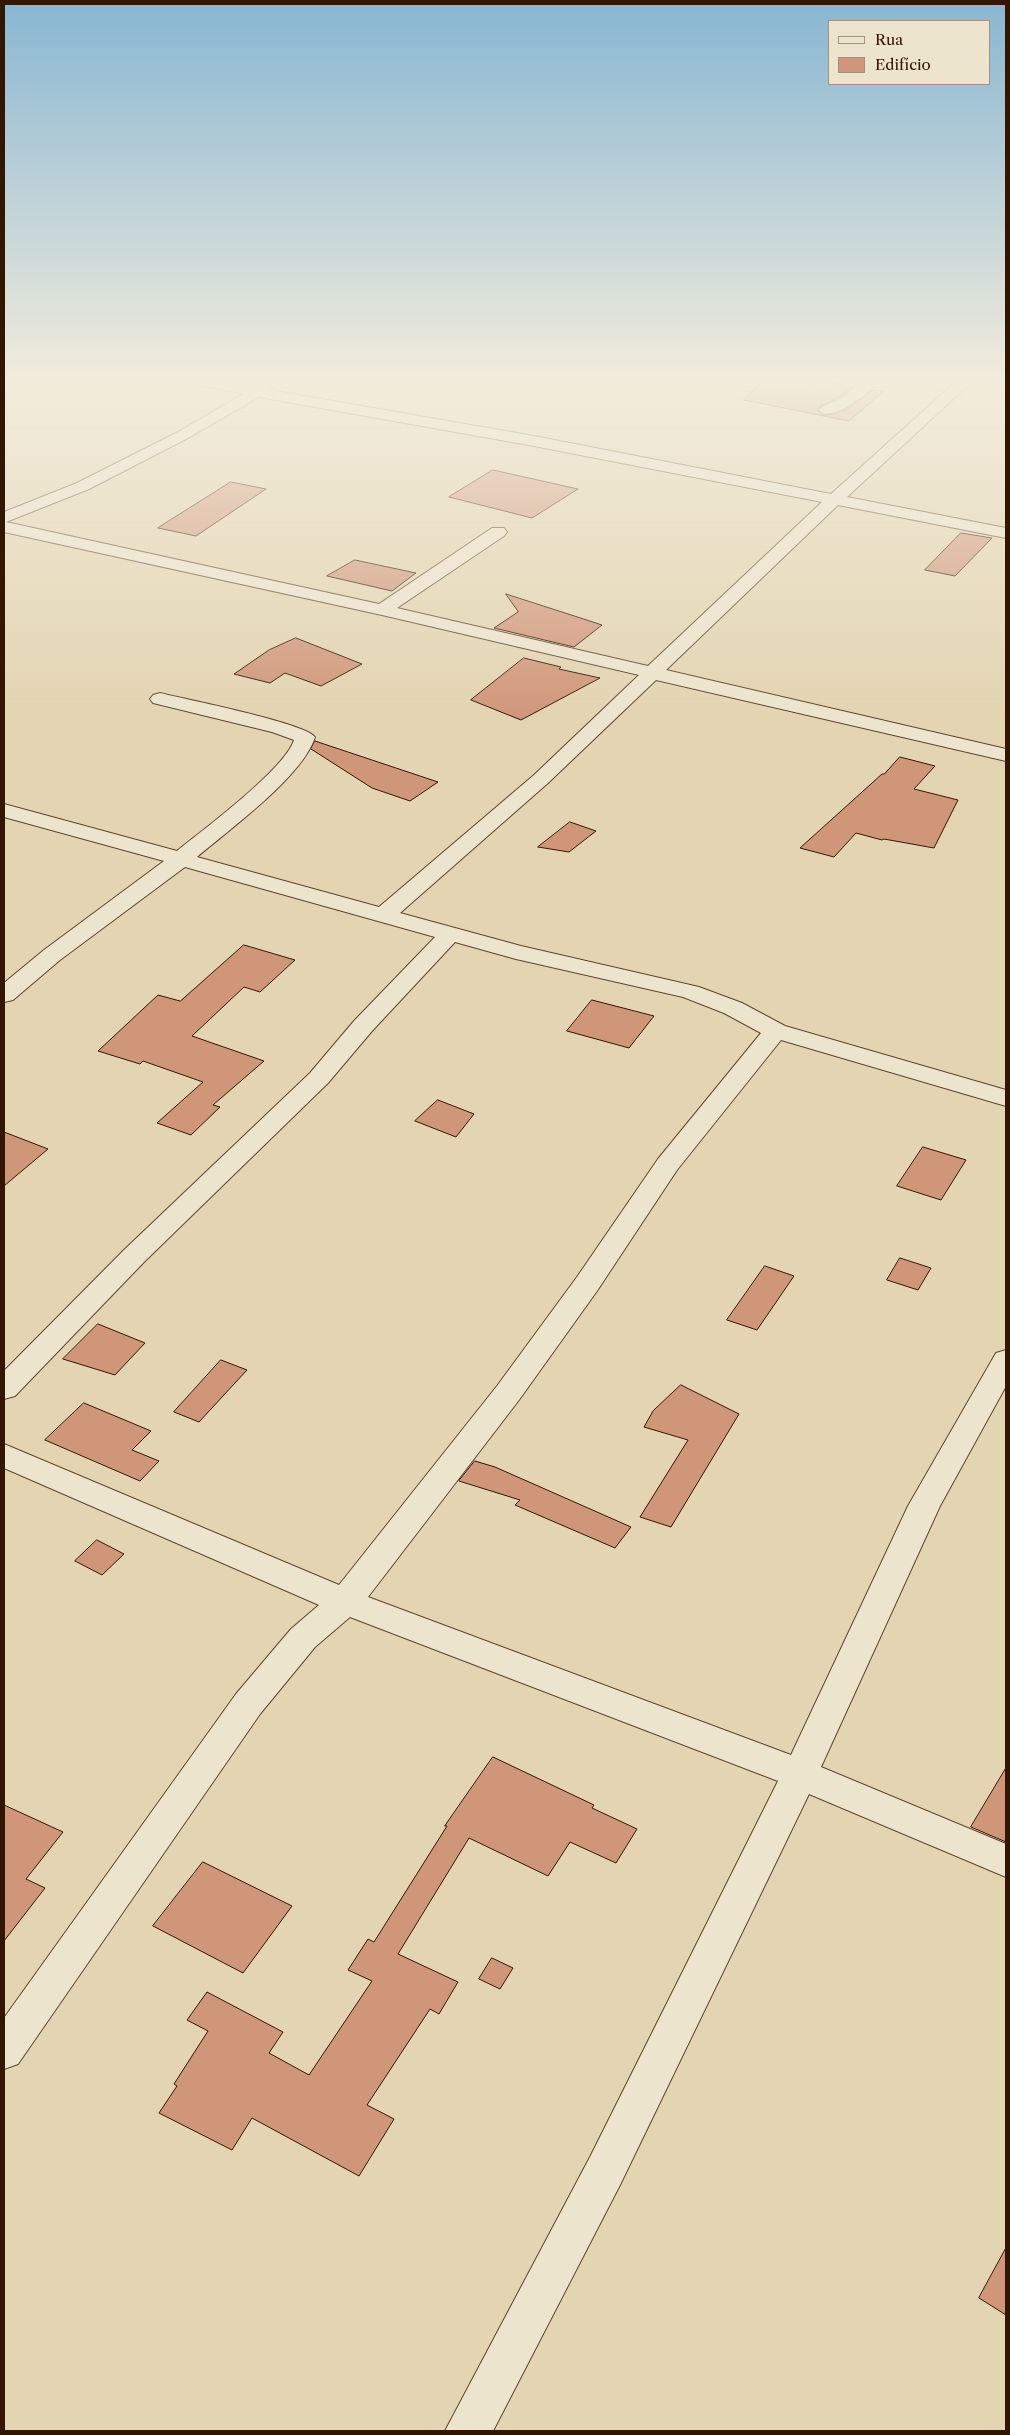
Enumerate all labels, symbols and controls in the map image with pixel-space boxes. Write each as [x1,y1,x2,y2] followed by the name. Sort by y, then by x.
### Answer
[828,20,990,85] legend
[875,30,903,49] text: Rua
[875,55,931,74] text: Edifício

